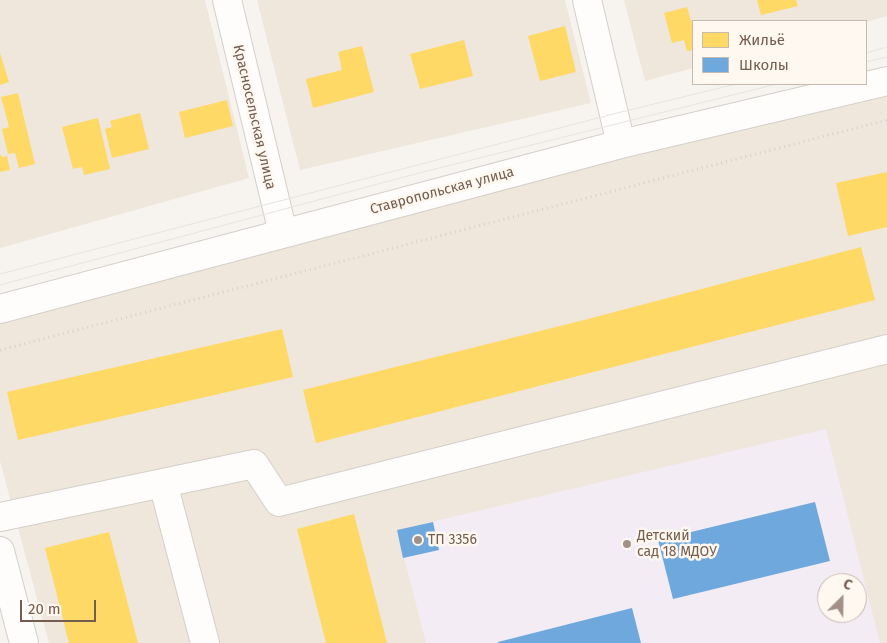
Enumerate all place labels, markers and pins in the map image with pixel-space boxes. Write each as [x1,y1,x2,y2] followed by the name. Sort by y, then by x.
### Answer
[637,528,717,560] place label: Детский сад 18 МДОУ
[428,532,477,548] place label: ТП 3356
[412,534,424,546] marker: ТП 3356
[621,538,633,550] marker: Детский сад 18 МДОУ

